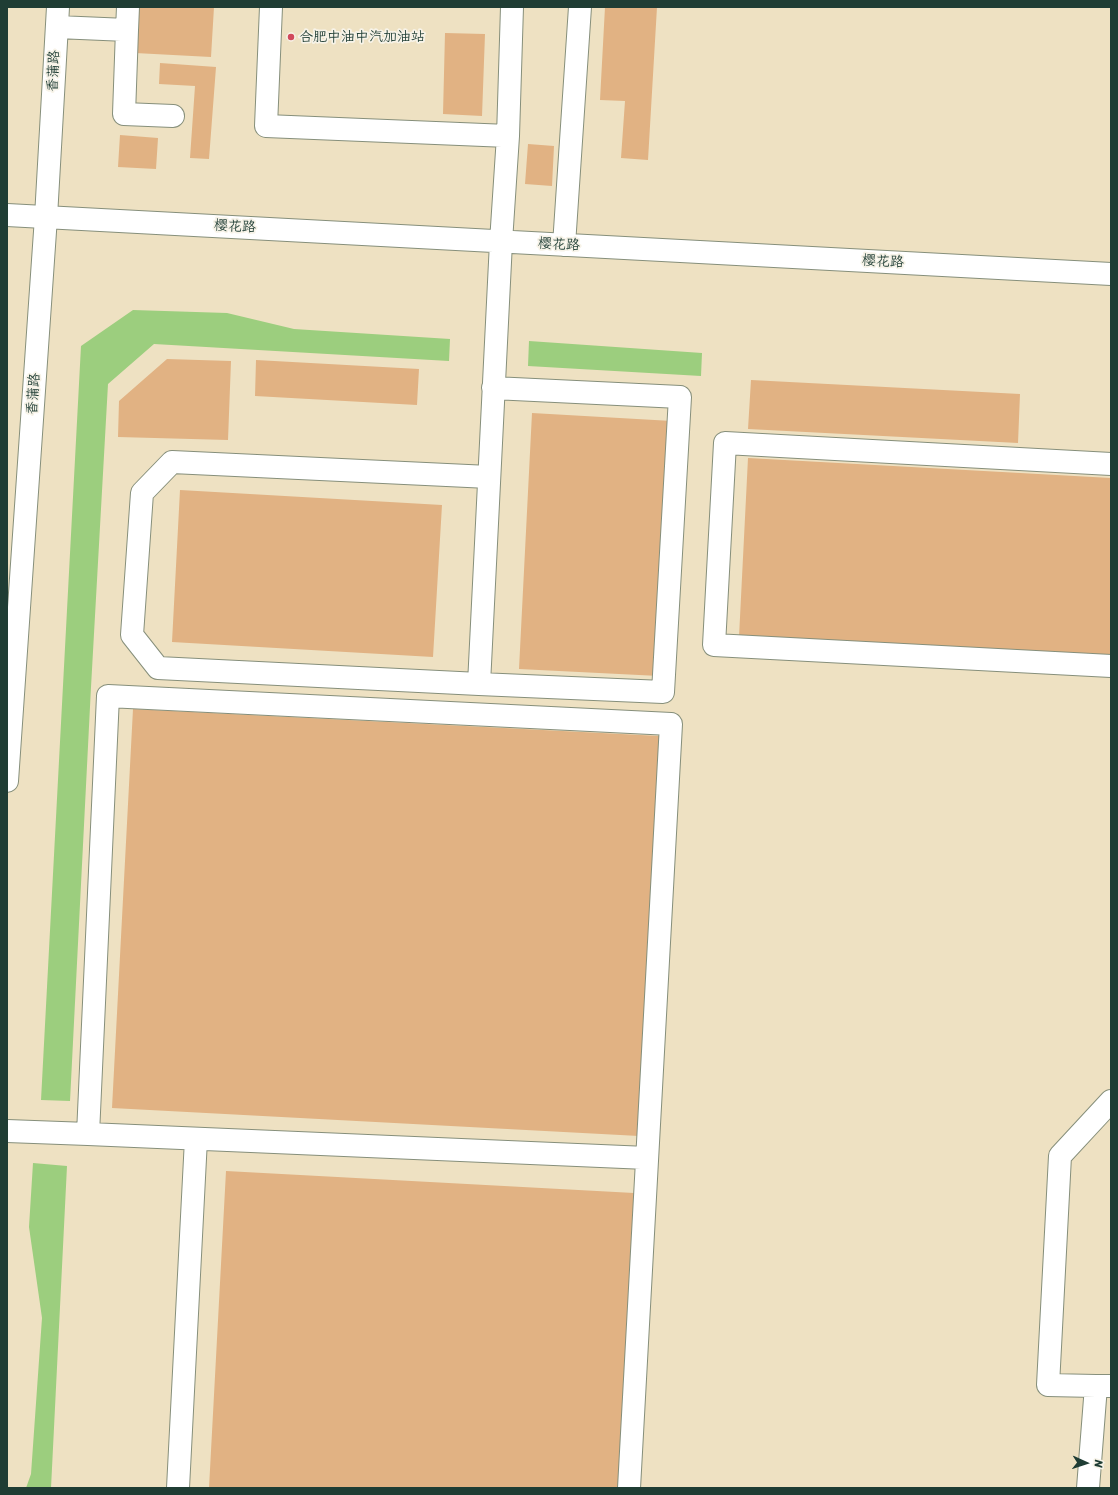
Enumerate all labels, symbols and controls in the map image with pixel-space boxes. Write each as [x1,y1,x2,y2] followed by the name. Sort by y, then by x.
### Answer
[299,29,425,45] place label: 合肥中油中汽加油站
[286,32,296,42] marker: 合肥中油中汽加油站
[45,50,63,92] street label: 香蒲路
[214,218,256,236] street label: 樱花路
[538,236,580,254] street label: 樱花路
[862,253,904,271] street label: 樱花路
[24,372,44,416] street label: 香蒲路
[1066,1443,1106,1483] north arrow
[1089,1459,1108,1468] text: N

